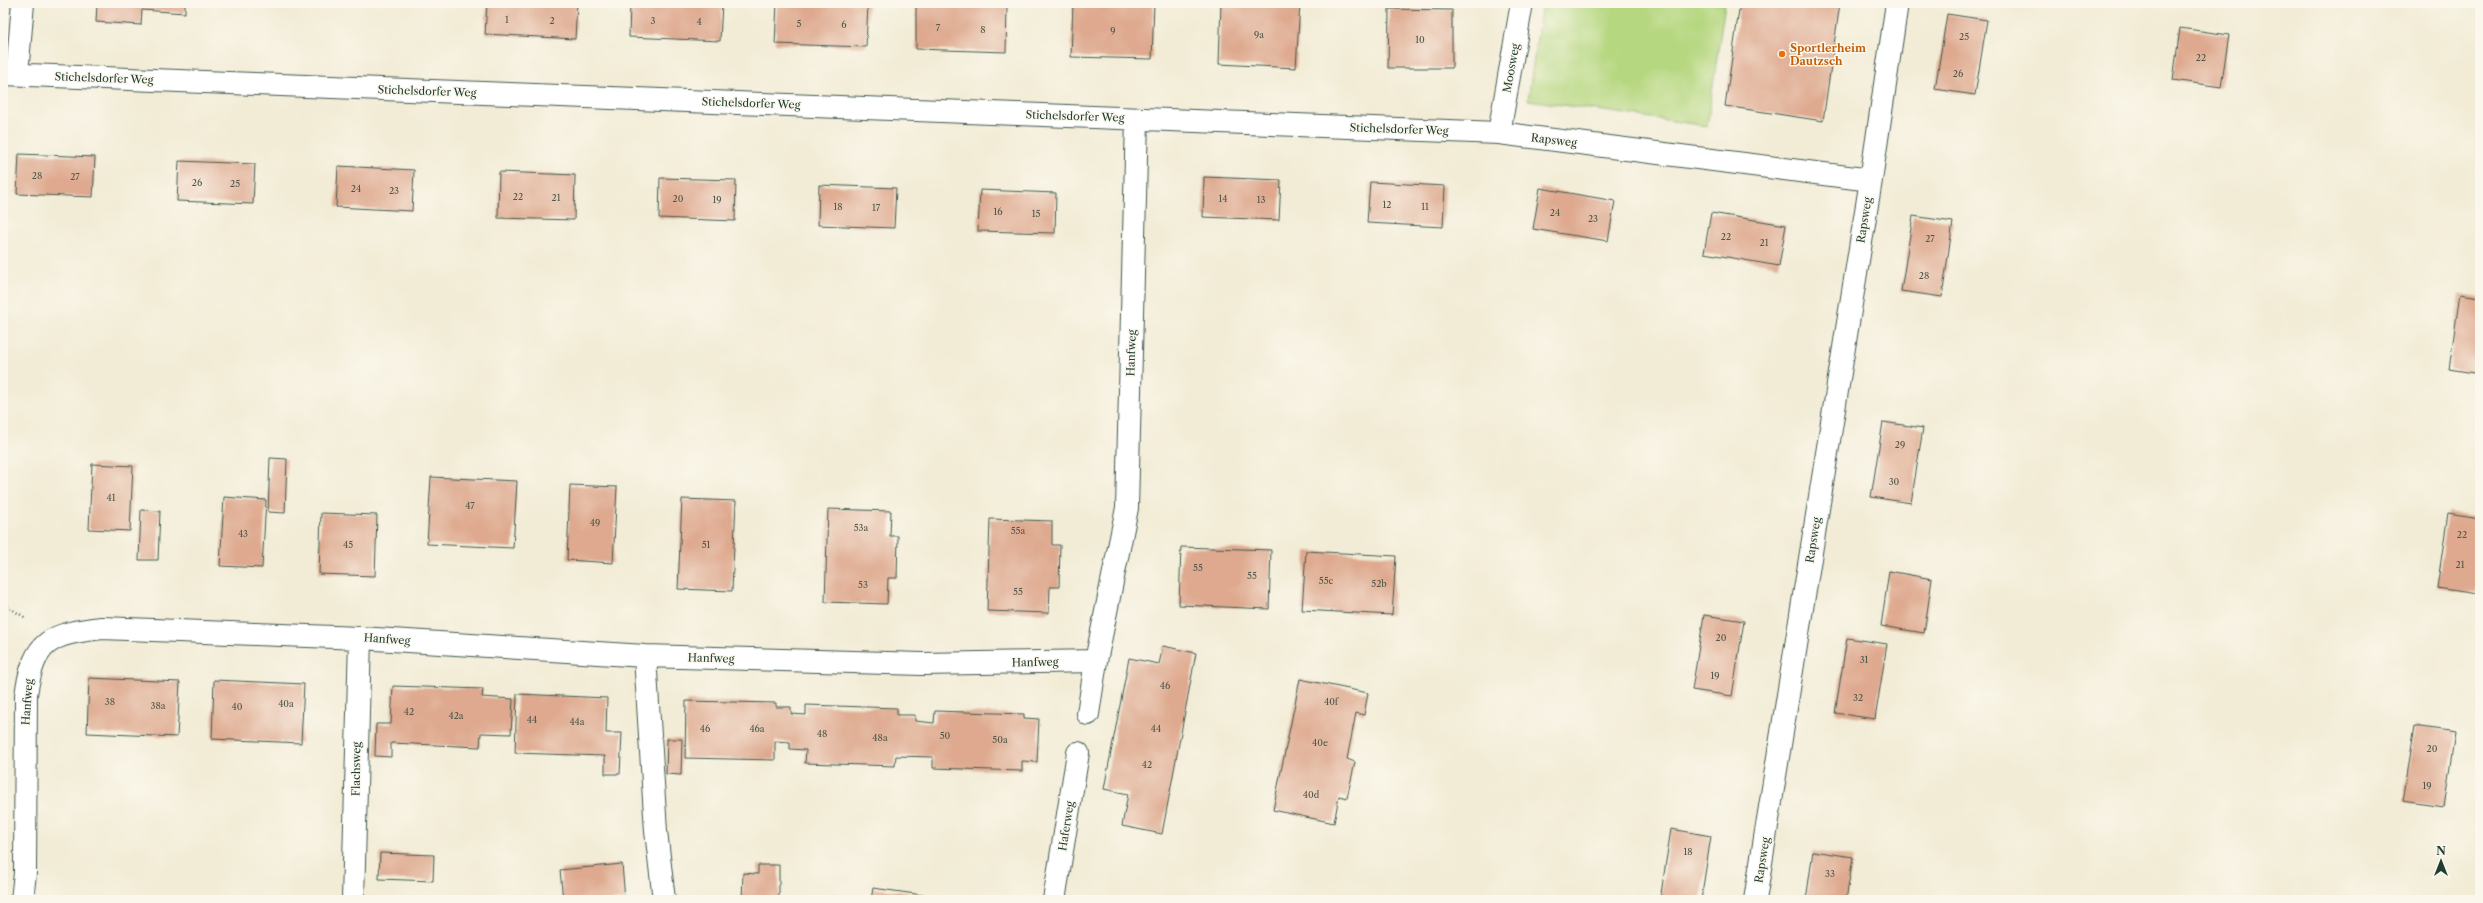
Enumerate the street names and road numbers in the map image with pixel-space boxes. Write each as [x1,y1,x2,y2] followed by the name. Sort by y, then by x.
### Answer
[1500,42,1522,94] street label: Moosweg
[54,69,154,87] street label: Stichelsdorfer Weg
[377,82,477,100] street label: Stichelsdorfer Weg
[701,94,801,112] street label: Stichelsdorfer Weg
[1025,107,1125,125] street label: Stichelsdorfer Weg
[1349,120,1449,138] street label: Stichelsdorfer Weg
[1530,130,1578,150] street label: Rapsweg
[1853,196,1875,244] street label: Rapsweg
[1123,329,1139,377] street label: Hanfweg
[1802,516,1824,564] street label: Rapsweg
[363,630,411,648] street label: Hanfweg
[687,650,735,666] street label: Hanfweg
[1012,655,1059,669] street label: Hanfweg
[18,678,36,726] street label: Hanfweg
[349,742,363,796] street label: Flachsweg
[1055,800,1077,852] street label: Haferweg
[1751,836,1773,884] street label: Rapsweg

